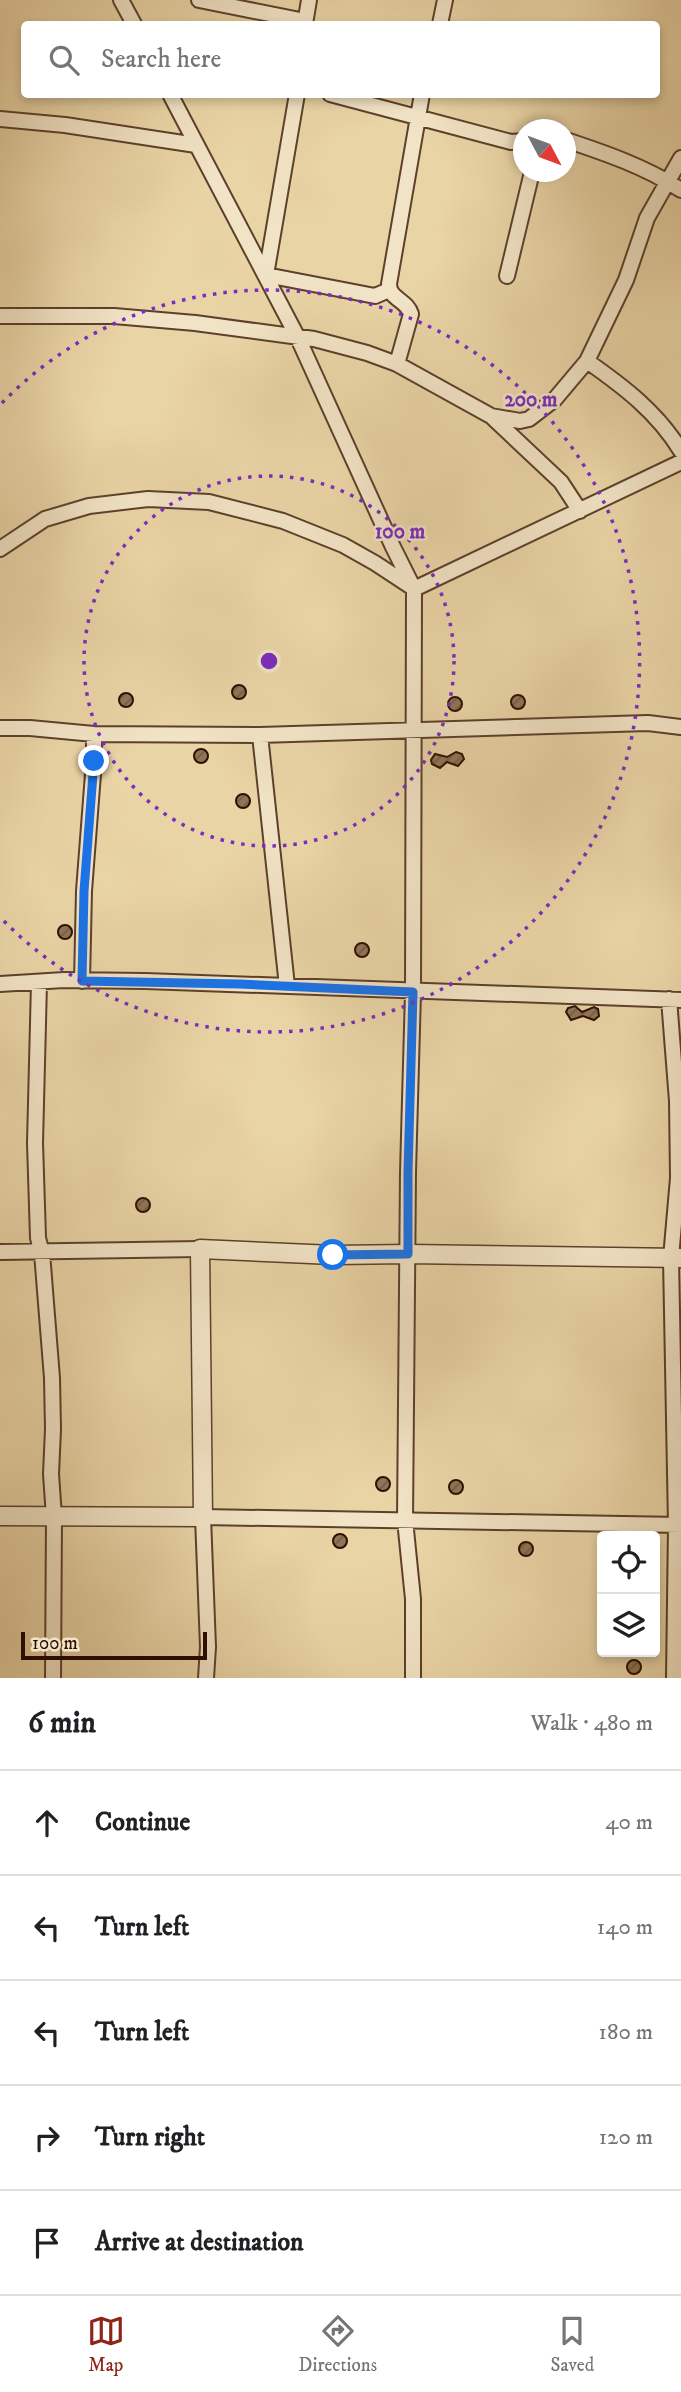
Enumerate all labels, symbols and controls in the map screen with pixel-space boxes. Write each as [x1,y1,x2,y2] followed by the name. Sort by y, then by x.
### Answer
[21,21,660,98] search box
[45,41,83,79] icon: search
[101,43,221,76] text: Search here
[513,119,576,182] north arrow
[504,387,558,413] text: 200 m
[375,519,425,545] text: 100 m
[257,649,281,673] centre of rings
[78,745,109,776] route end
[317,1239,348,1270] route start
[597,1531,660,1657] map controls
[597,1531,660,1594] button: locate
[597,1594,660,1657] button: layers
[21,1629,206,1661] scale bar
[32,1632,78,1655] text: 100 m
[28,1705,96,1742] text: 6 min
[530,1709,653,1738] text: Walk · 480 m
[28,1804,66,1842] icon: ahead
[95,1806,190,1839] text: Continue
[605,1808,653,1837] text: 40 m
[28,1909,66,1947] icon: left
[95,1911,189,1944] text: Turn left
[597,1913,653,1942] text: 140 m
[28,2014,66,2052] icon: left
[95,2016,189,2049] text: Turn left
[598,2018,653,2047] text: 180 m
[28,2119,66,2157] icon: right
[95,2121,205,2154] text: Turn right
[599,2123,653,2152] text: 120 m
[28,2224,66,2262] icon: arrive
[95,2226,304,2259] text: Arrive at destination
[87,2312,125,2377] tab: Map
[298,2312,377,2377] tab: Directions
[551,2312,594,2377] tab: Saved

